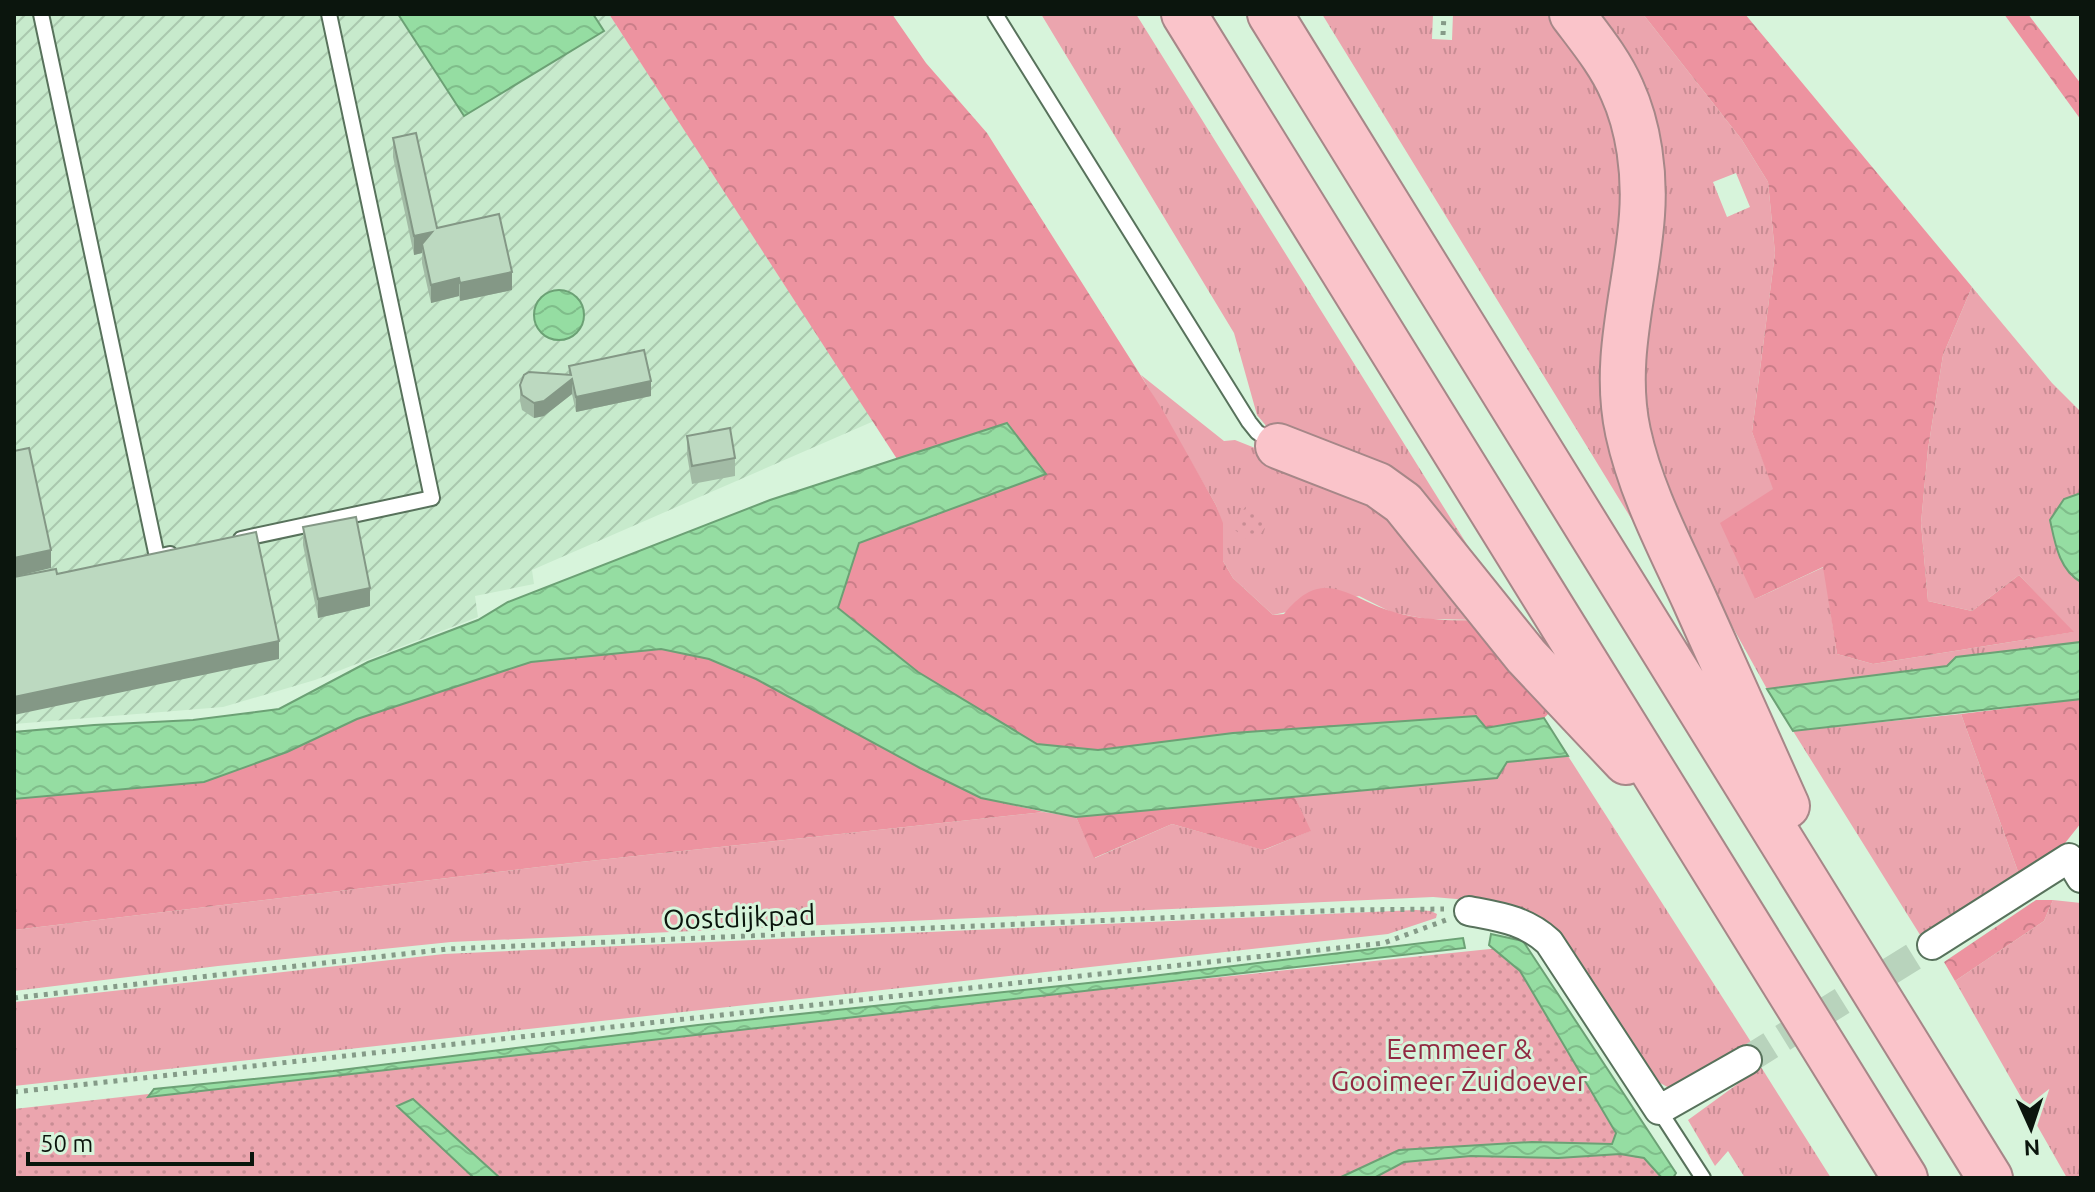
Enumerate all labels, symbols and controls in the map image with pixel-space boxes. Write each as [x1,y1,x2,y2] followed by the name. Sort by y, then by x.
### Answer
[662,898,816,935] street label: Oostdijkpad
[1331,1033,1588,1096] park label: Eemmeer & Gooimeer Zuidoever
[1991,1088,2071,1168] north arrow
[28,1116,252,1166] scale bar
[40,1130,93,1157] text: 50 m
[2023,1136,2041,1161] text: N

